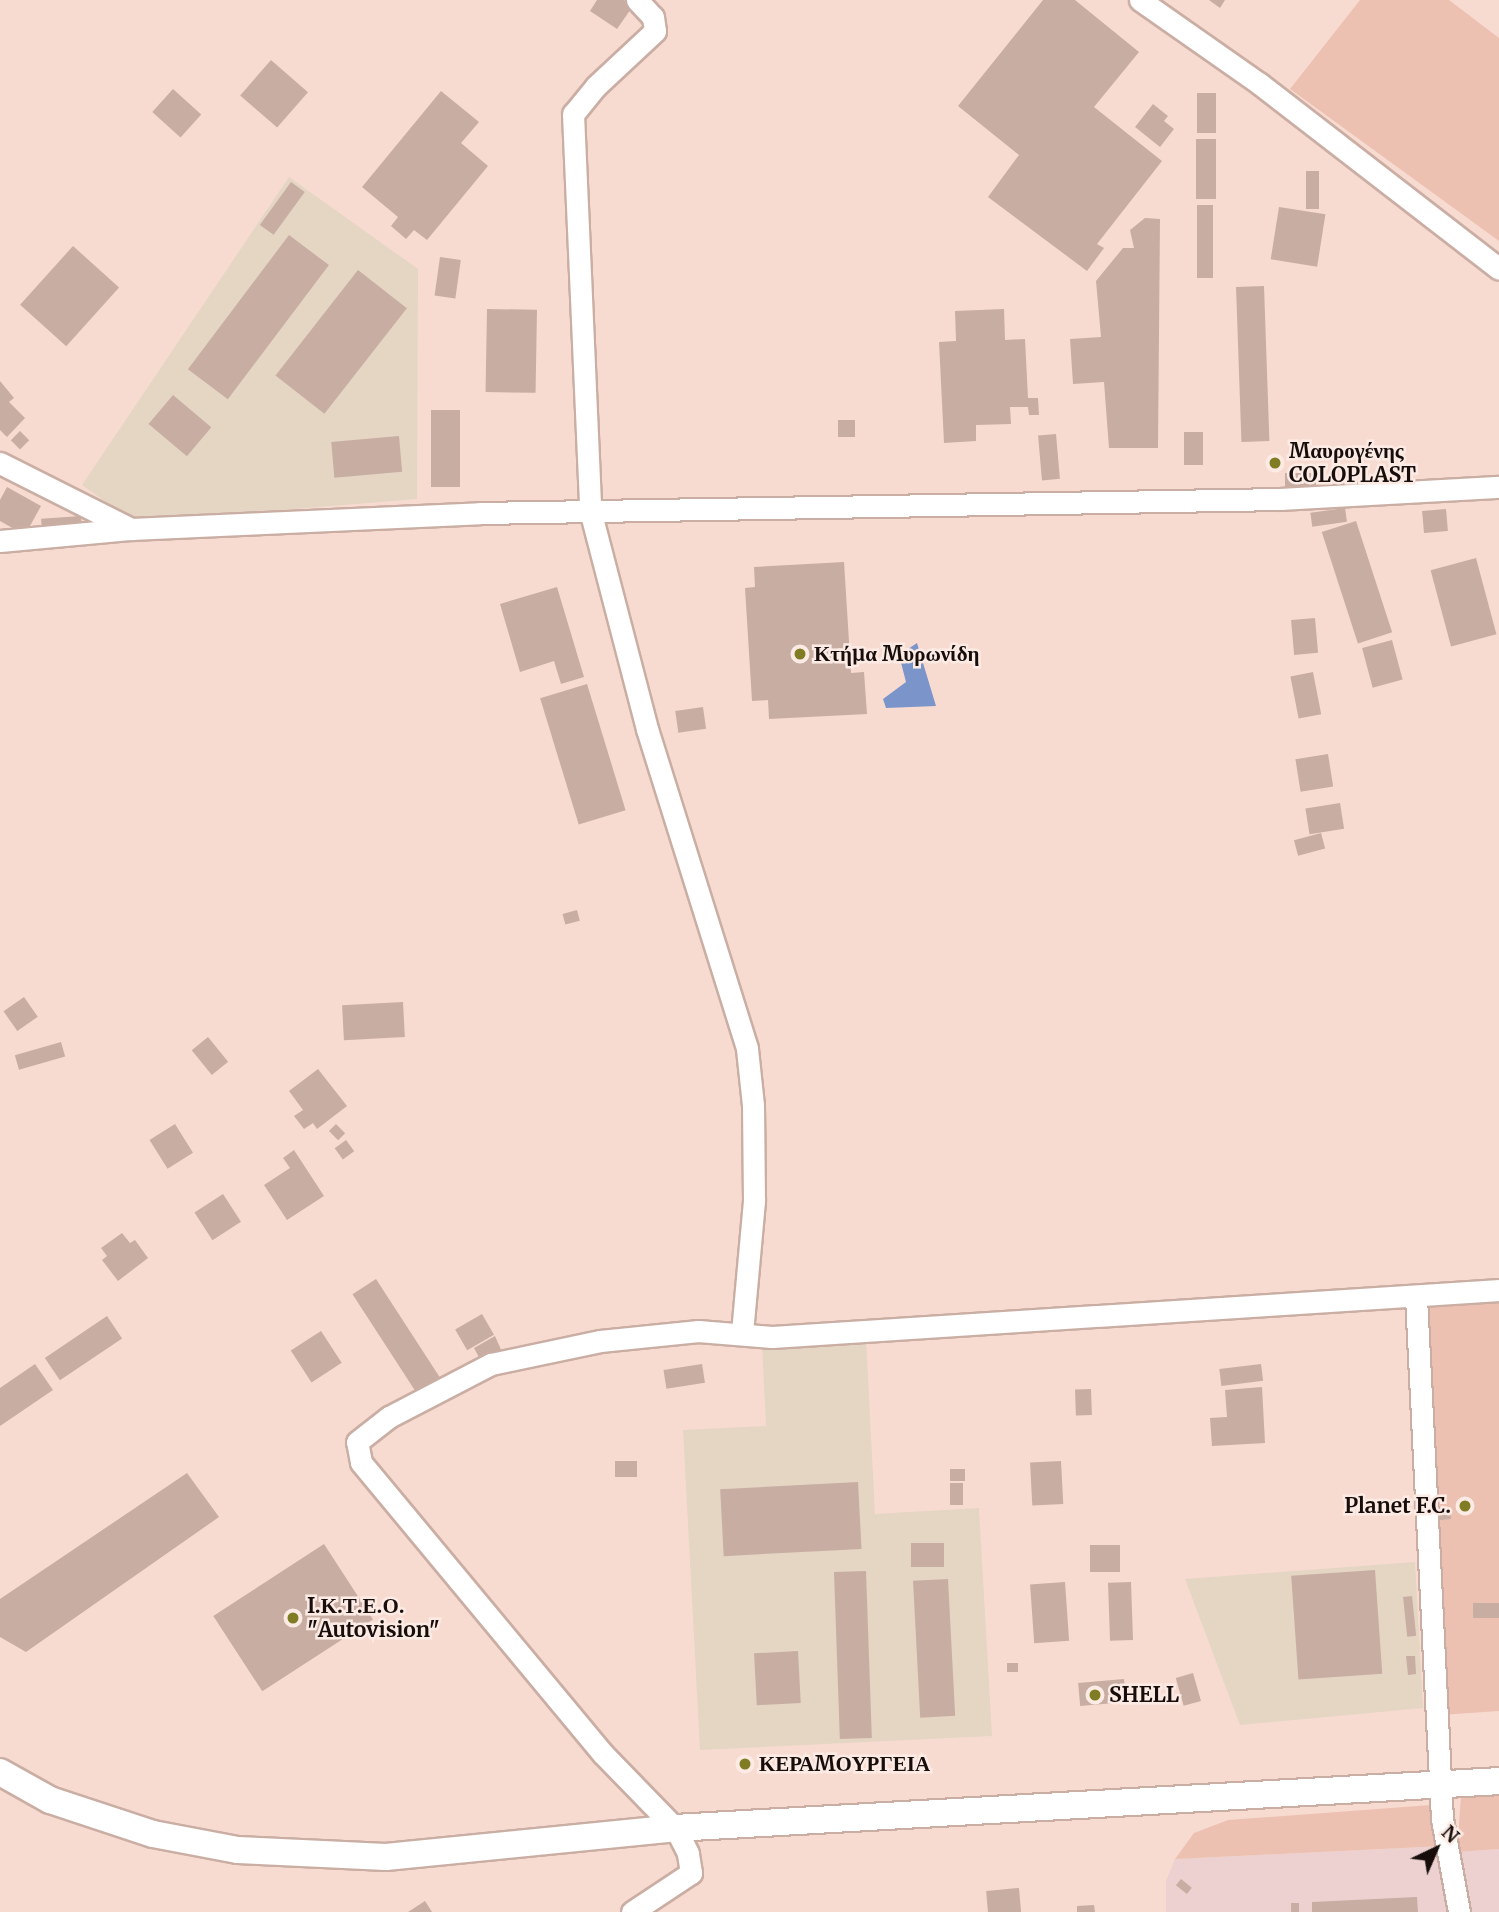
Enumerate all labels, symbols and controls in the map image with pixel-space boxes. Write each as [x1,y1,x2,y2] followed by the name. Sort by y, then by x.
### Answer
[1289,438,1416,488] place label: Μαυρογένης COLOPLAST
[1267,455,1283,471] marker: Μαυρογένης COLOPLAST
[814,641,979,667] place label: Κτήμα Μυρωνίδη
[792,646,808,662] marker: Κτήμα Μυρωνίδη
[1344,1493,1451,1519] place label: Planet F.C.
[1457,1498,1473,1514] marker: Planet F.C.
[307,1593,437,1643] place label: I.Κ.Τ.Ε.Ο. "Autovision"
[285,1610,301,1626] marker: I.Κ.Τ.Ε.Ο. "Autovision"
[1109,1682,1179,1708] place label: SHELL
[1087,1687,1103,1703] marker: SHELL
[759,1751,930,1777] place label: ΚΕΡΑΜΟΥΡΓΕΙΑ
[737,1756,753,1772] marker: ΚΕΡΑΜΟΥΡΓΕΙΑ
[1401,1814,1471,1884] north arrow
[1437,1820,1464,1848] text: N

